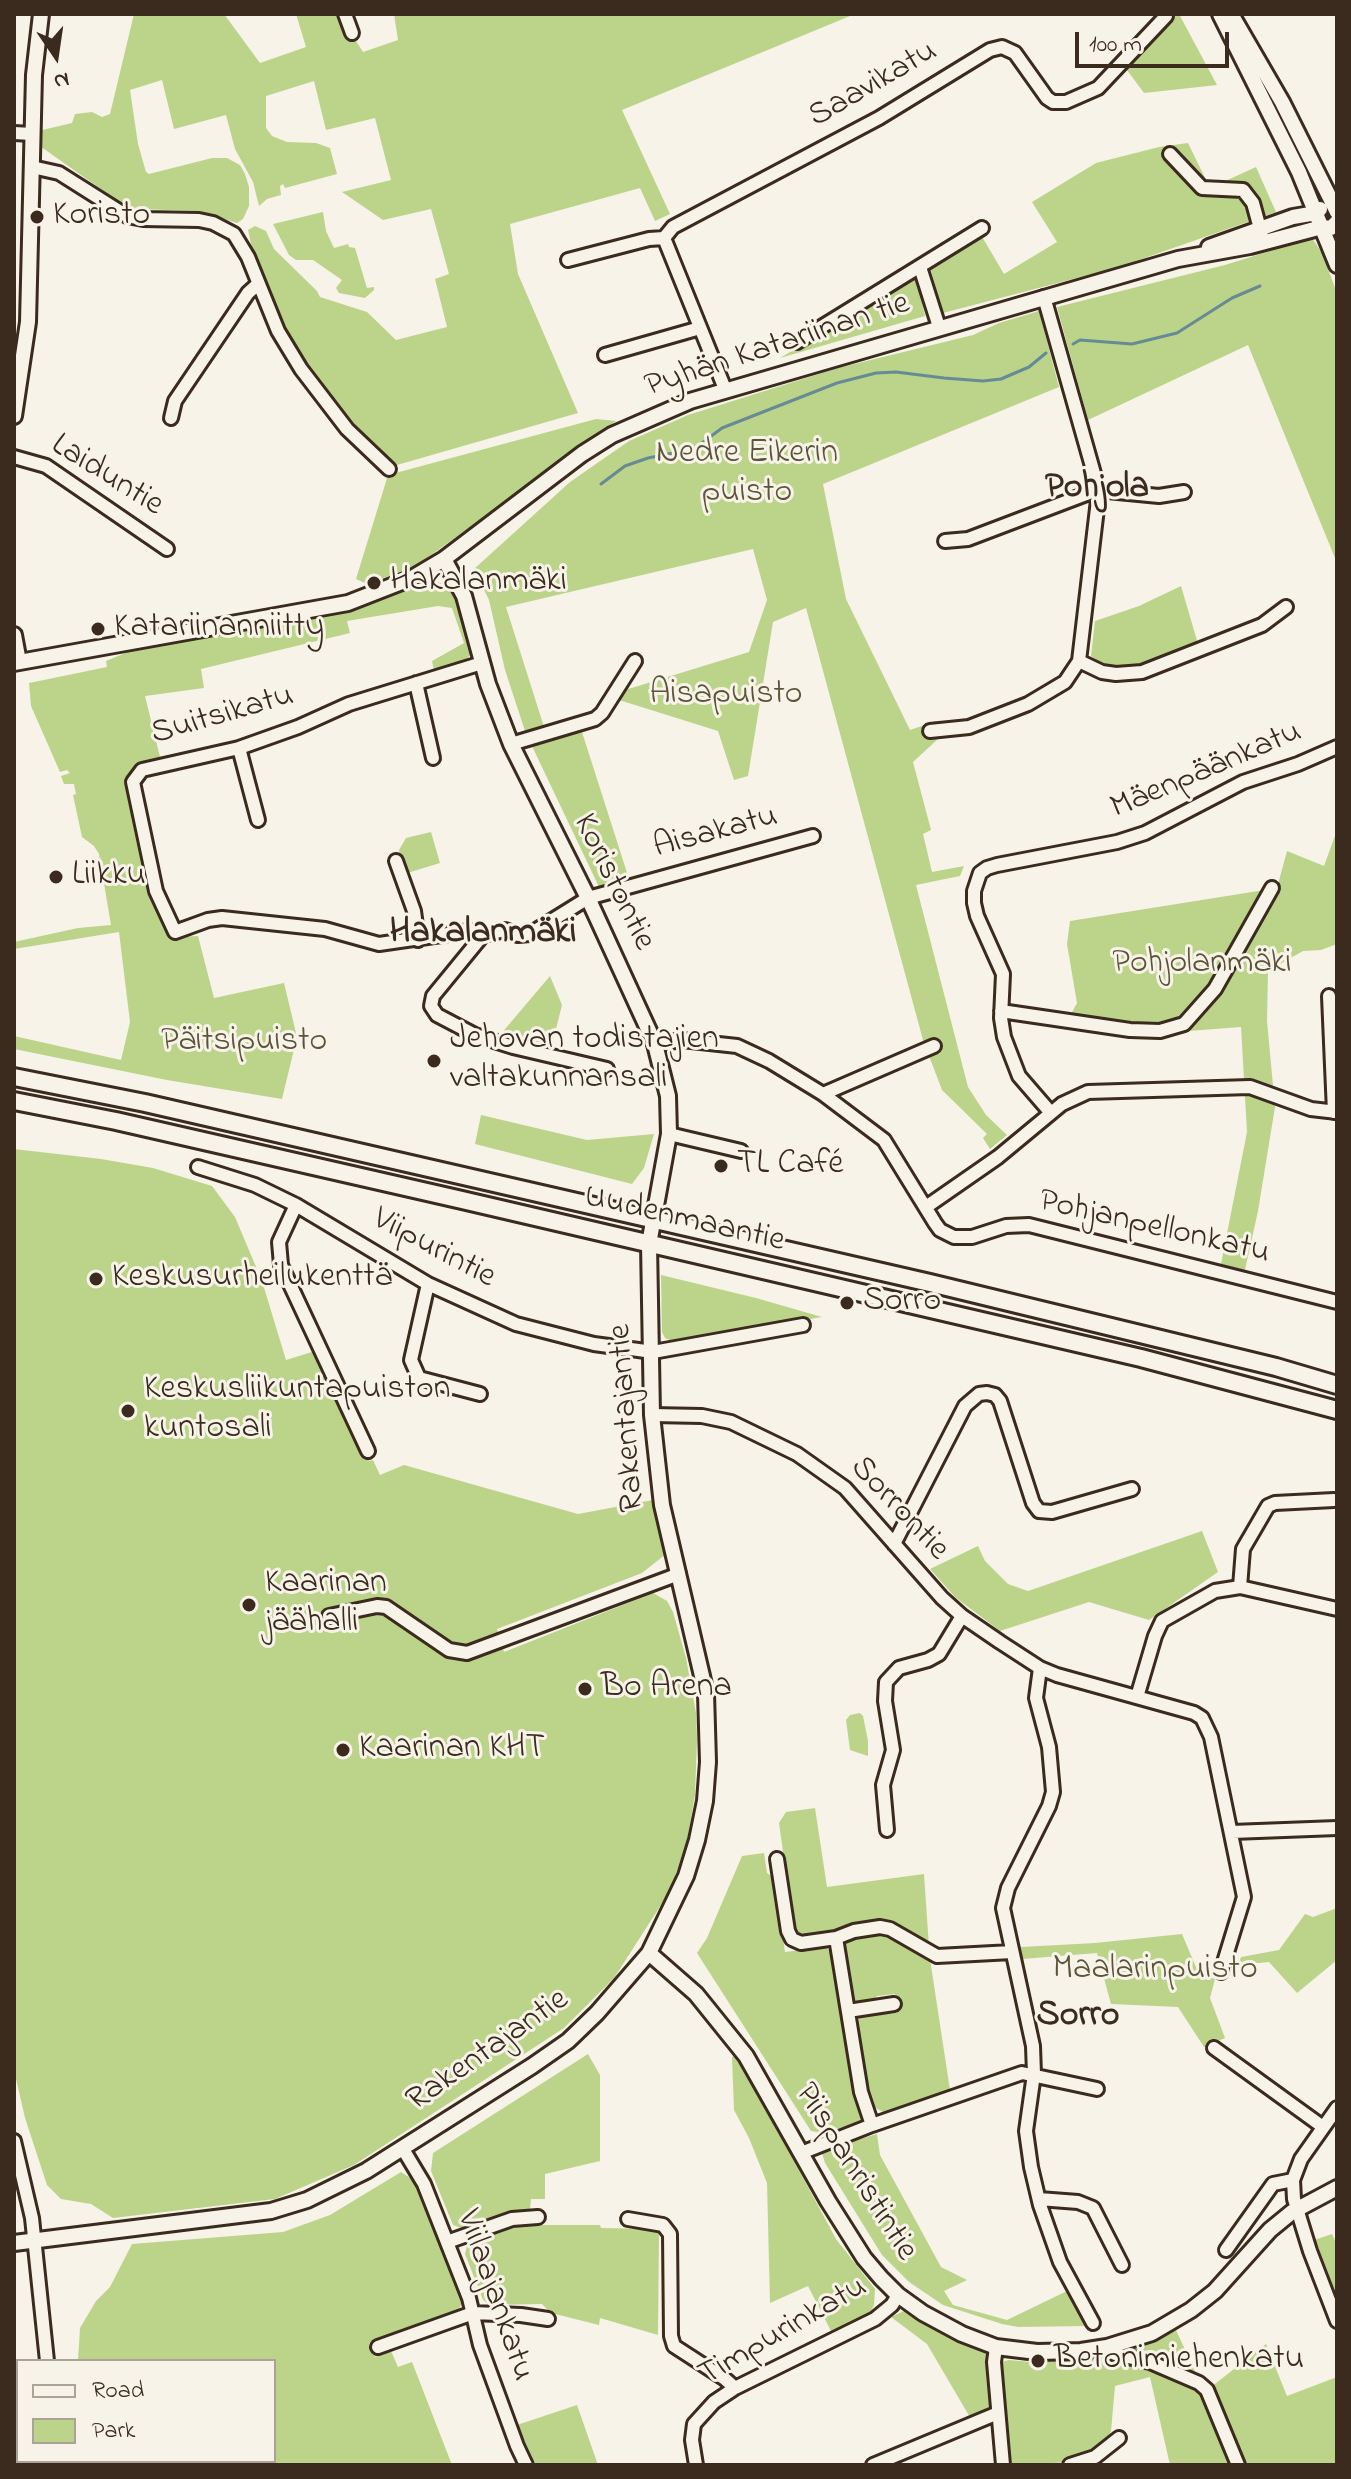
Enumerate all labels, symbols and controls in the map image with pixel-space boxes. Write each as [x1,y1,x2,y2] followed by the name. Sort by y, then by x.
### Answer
[16,16,96,96] north arrow
[1079,16,1233,66] scale bar
[1089,28,1142,63] text: 100 m
[802,33,946,139] street label: Saavikatu
[51,62,72,97] text: N
[53,197,150,237] place label: Koristo
[28,208,46,226] marker: Koristo
[641,285,915,409] street label: Pyhän Katariinan tie
[42,427,170,527] street label: Laiduntie
[656,435,838,514] park label: Nedre Eikerin puisto
[1045,468,1149,512] district label: Pohjola
[390,563,567,603] place label: Hakalanmäki
[365,574,383,592] marker: Hakalanmäki
[114,609,324,649] place label: Katariinanniitty
[89,620,107,638] marker: Katariinanniitty
[649,676,803,716] park label: Aisapuisto
[147,677,299,757] street label: Suitsikatu
[1105,713,1309,831] street label: Mäenpäänkatu
[650,798,782,870] street label: Aisakatu
[561,808,663,958] street label: Koristontie
[72,857,146,897] place label: Liikku
[47,868,65,886] marker: Liikku
[389,913,577,957] district label: Hakalanmäki
[1112,945,1292,985] park label: Pohjolanmäki
[450,1021,719,1100] place label: Jehovan todistajien valtakunnansali
[161,1023,327,1063] park label: Päitsipuisto
[425,1052,443,1070] marker: Jehovan todistajien valtakunnansali
[737,1146,844,1186] place label: TL Café
[712,1157,730,1175] marker: TL Café
[580,1178,788,1264] street label: Uudenmaantie
[1034,1183,1274,1275] street label: Pohjanpellonkatu
[364,1201,502,1299] street label: Viipurintie
[112,1259,392,1299] place label: Keskusurheilukenttä
[87,1270,105,1288] marker: Keskusurheilukenttä
[863,1283,941,1323] place label: Sorro
[838,1294,856,1312] marker: Sorro
[602,1323,656,1513] street label: Rakentajantie
[144,1371,450,1450] place label: Keskusliikuntapuiston kuntosali
[119,1402,137,1420] marker: Keskusliikuntapuiston kuntosali
[839,1449,957,1571] street label: Sorrontie
[265,1565,387,1644] place label: Kaarinan jäähalli
[240,1596,258,1614] marker: Kaarinan jäähalli
[601,1669,732,1709] place label: Bo Arena
[576,1680,594,1698] marker: Bo Arena
[359,1730,545,1770] place label: Kaarinan KHT
[334,1741,352,1759] marker: Kaarinan KHT
[1052,1951,1258,1991] park label: Maalarinpuisto
[400,1981,578,2123] street label: Rakentajantie
[1037,1996,1119,2040] district label: Sorro
[783,2077,925,2269] street label: Piispanristintie
[445,2205,541,2387] street label: Viilaajankatu
[693,2269,875,2397] street label: Timpurinkatu
[1054,2341,1304,2381] place label: Betonimiehenkatu
[1029,2352,1047,2370] marker: Betonimiehenkatu
[16,2359,276,2463] legend
[92,2374,144,2409] text: Road
[92,2414,135,2449] text: Park

